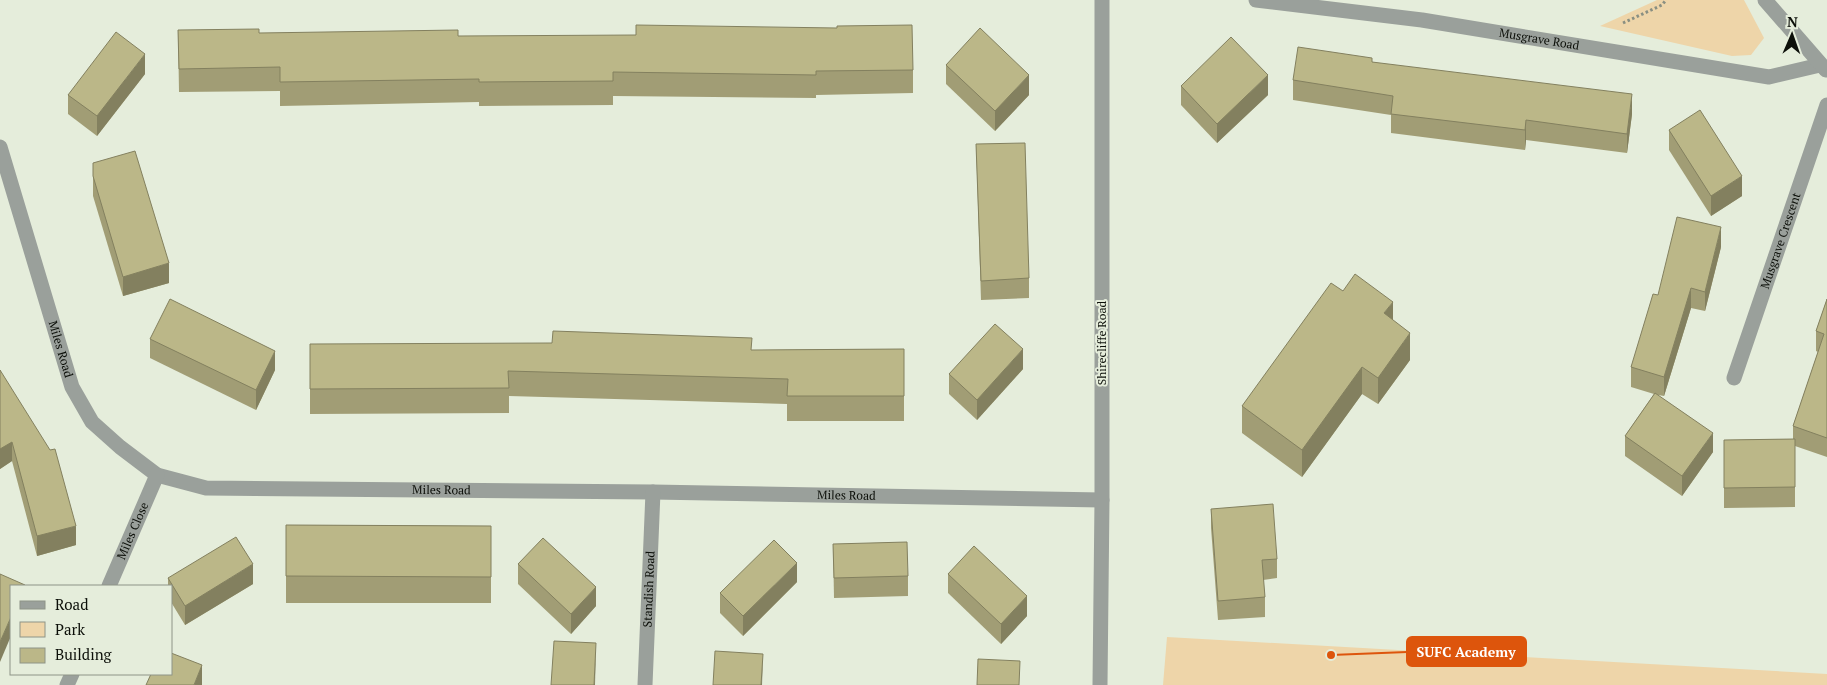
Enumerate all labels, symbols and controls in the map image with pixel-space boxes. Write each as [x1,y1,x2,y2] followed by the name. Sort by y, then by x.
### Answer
[1767,10,1817,60] north arrow
[1787,12,1798,31] text: N
[1498,25,1581,53] street label: Musgrave Road
[1757,190,1804,291] street label: Musgrave Crescent
[1094,301,1109,385] street label: Shirecliffe Road
[46,319,77,380] street label: Miles Road
[412,482,471,497] street label: Miles Road
[817,487,876,503] street label: Miles Road
[113,500,151,562] street label: Miles Close
[639,550,658,628] street label: Standish Road
[10,585,172,675] legend
[55,594,88,614] text: Road
[55,619,85,639] text: Park
[1407,637,1526,666] callout: SUFC Academy
[1416,642,1516,661] text: SUFC Academy
[55,644,113,664] text: Building

